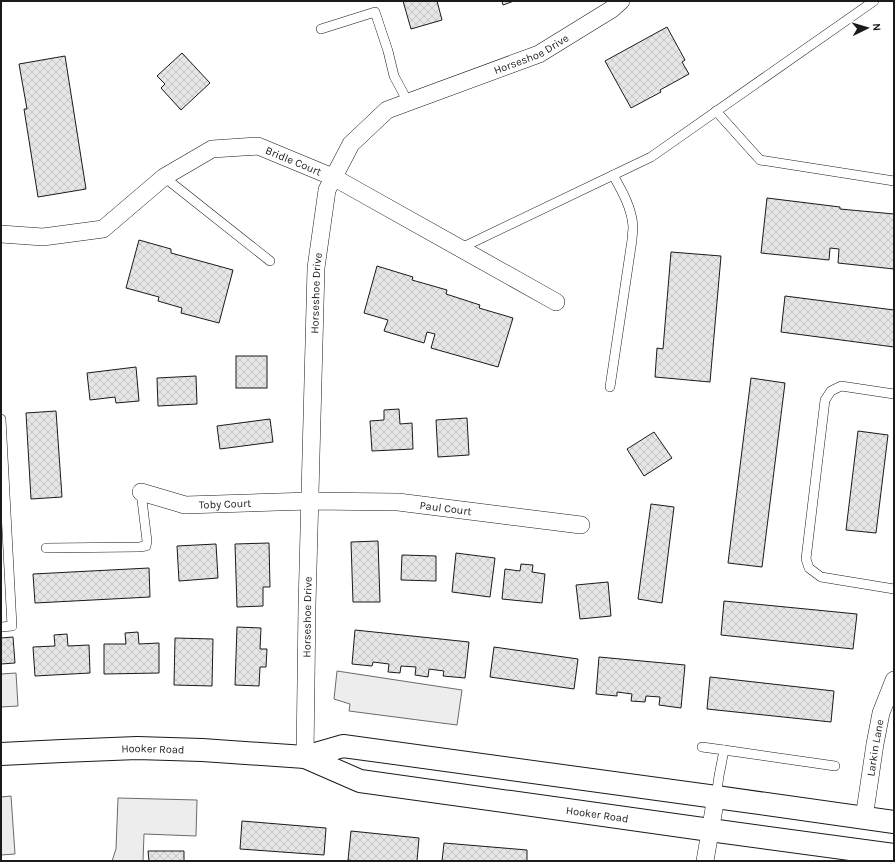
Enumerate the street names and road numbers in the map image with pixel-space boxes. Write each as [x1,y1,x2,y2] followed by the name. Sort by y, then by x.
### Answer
[492,31,571,77] street label: Horseshoe Drive
[264,143,324,178] street label: Bridle Court
[308,251,325,334] street label: Horseshoe Drive
[199,496,252,511] street label: Toby Court
[419,498,472,518] street label: Paul Court
[300,576,314,658] street label: Horseshoe Drive
[864,718,886,777] street label: Larkin Lane
[121,741,185,756] street label: Hooker Road
[565,803,629,825] street label: Hooker Road

